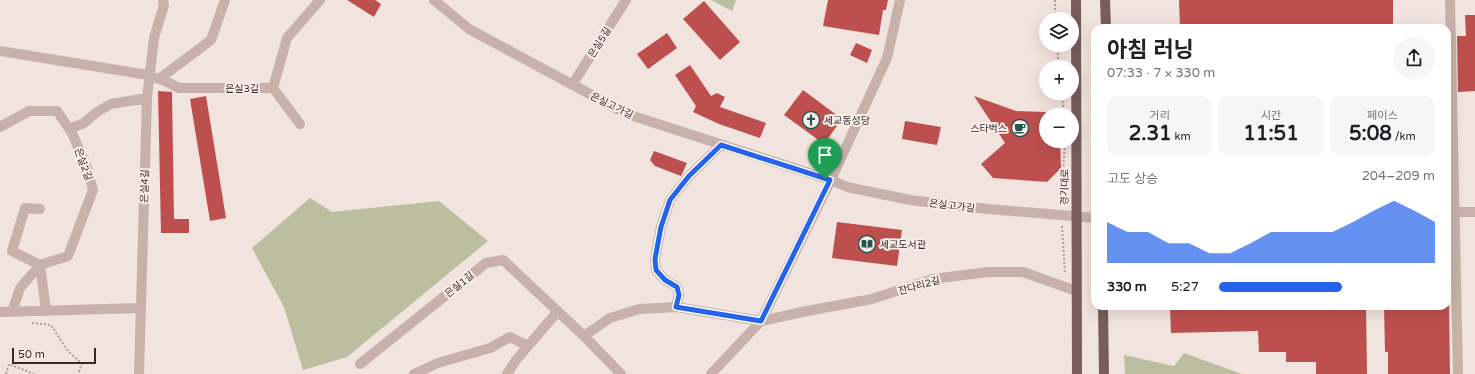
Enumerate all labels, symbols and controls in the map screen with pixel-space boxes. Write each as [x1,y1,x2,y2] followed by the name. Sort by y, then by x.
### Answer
[1039,12,1079,148] map controls
[1039,12,1079,52] button: layers
[586,25,614,60] street label: 은실5길
[1107,37,1194,63] text: 아침 러닝
[1393,37,1435,79] button: share
[1039,60,1079,100] button: +
[1107,65,1215,81] text: 07:33 · 7 × 330 m
[225,83,259,95] street label: 은실3길
[588,90,635,121] street label: 은실고가길
[1039,108,1079,148] button: −
[1150,109,1170,122] text: 거리
[1261,109,1281,122] text: 시간
[1367,109,1398,122] text: 페이스
[801,110,821,130] church icon: 세교동성당
[824,115,870,127] place label: 세교동성당
[1010,118,1030,138] cafe icon: 스타벅스
[1129,122,1172,146] text: 2.31
[1243,122,1299,146] text: 11:51
[1349,122,1392,146] text: 5:08
[970,123,1007,135] place label: 스타벅스
[1172,130,1191,143] text: km
[1392,130,1416,143] text: /km
[808,138,842,179] pin
[814,144,836,166] icon: arrive
[72,146,94,182] street label: 은실2길
[1362,168,1435,184] text: 204–209 m
[138,169,152,203] street label: 은실4길
[1059,169,1071,206] street label: 경기대로
[1107,171,1158,187] text: 고도 상승
[928,197,975,215] street label: 은실고가길
[857,234,877,254] library icon: 세교도서관
[880,239,927,251] place label: 세교도서관
[443,269,477,300] street label: 은실1길
[897,274,942,298] street label: 잔다리2길
[1107,279,1147,295] text: 330 m
[1171,279,1199,295] text: 5:27
[12,346,96,365] scale bar
[18,348,45,361] text: 50 m

